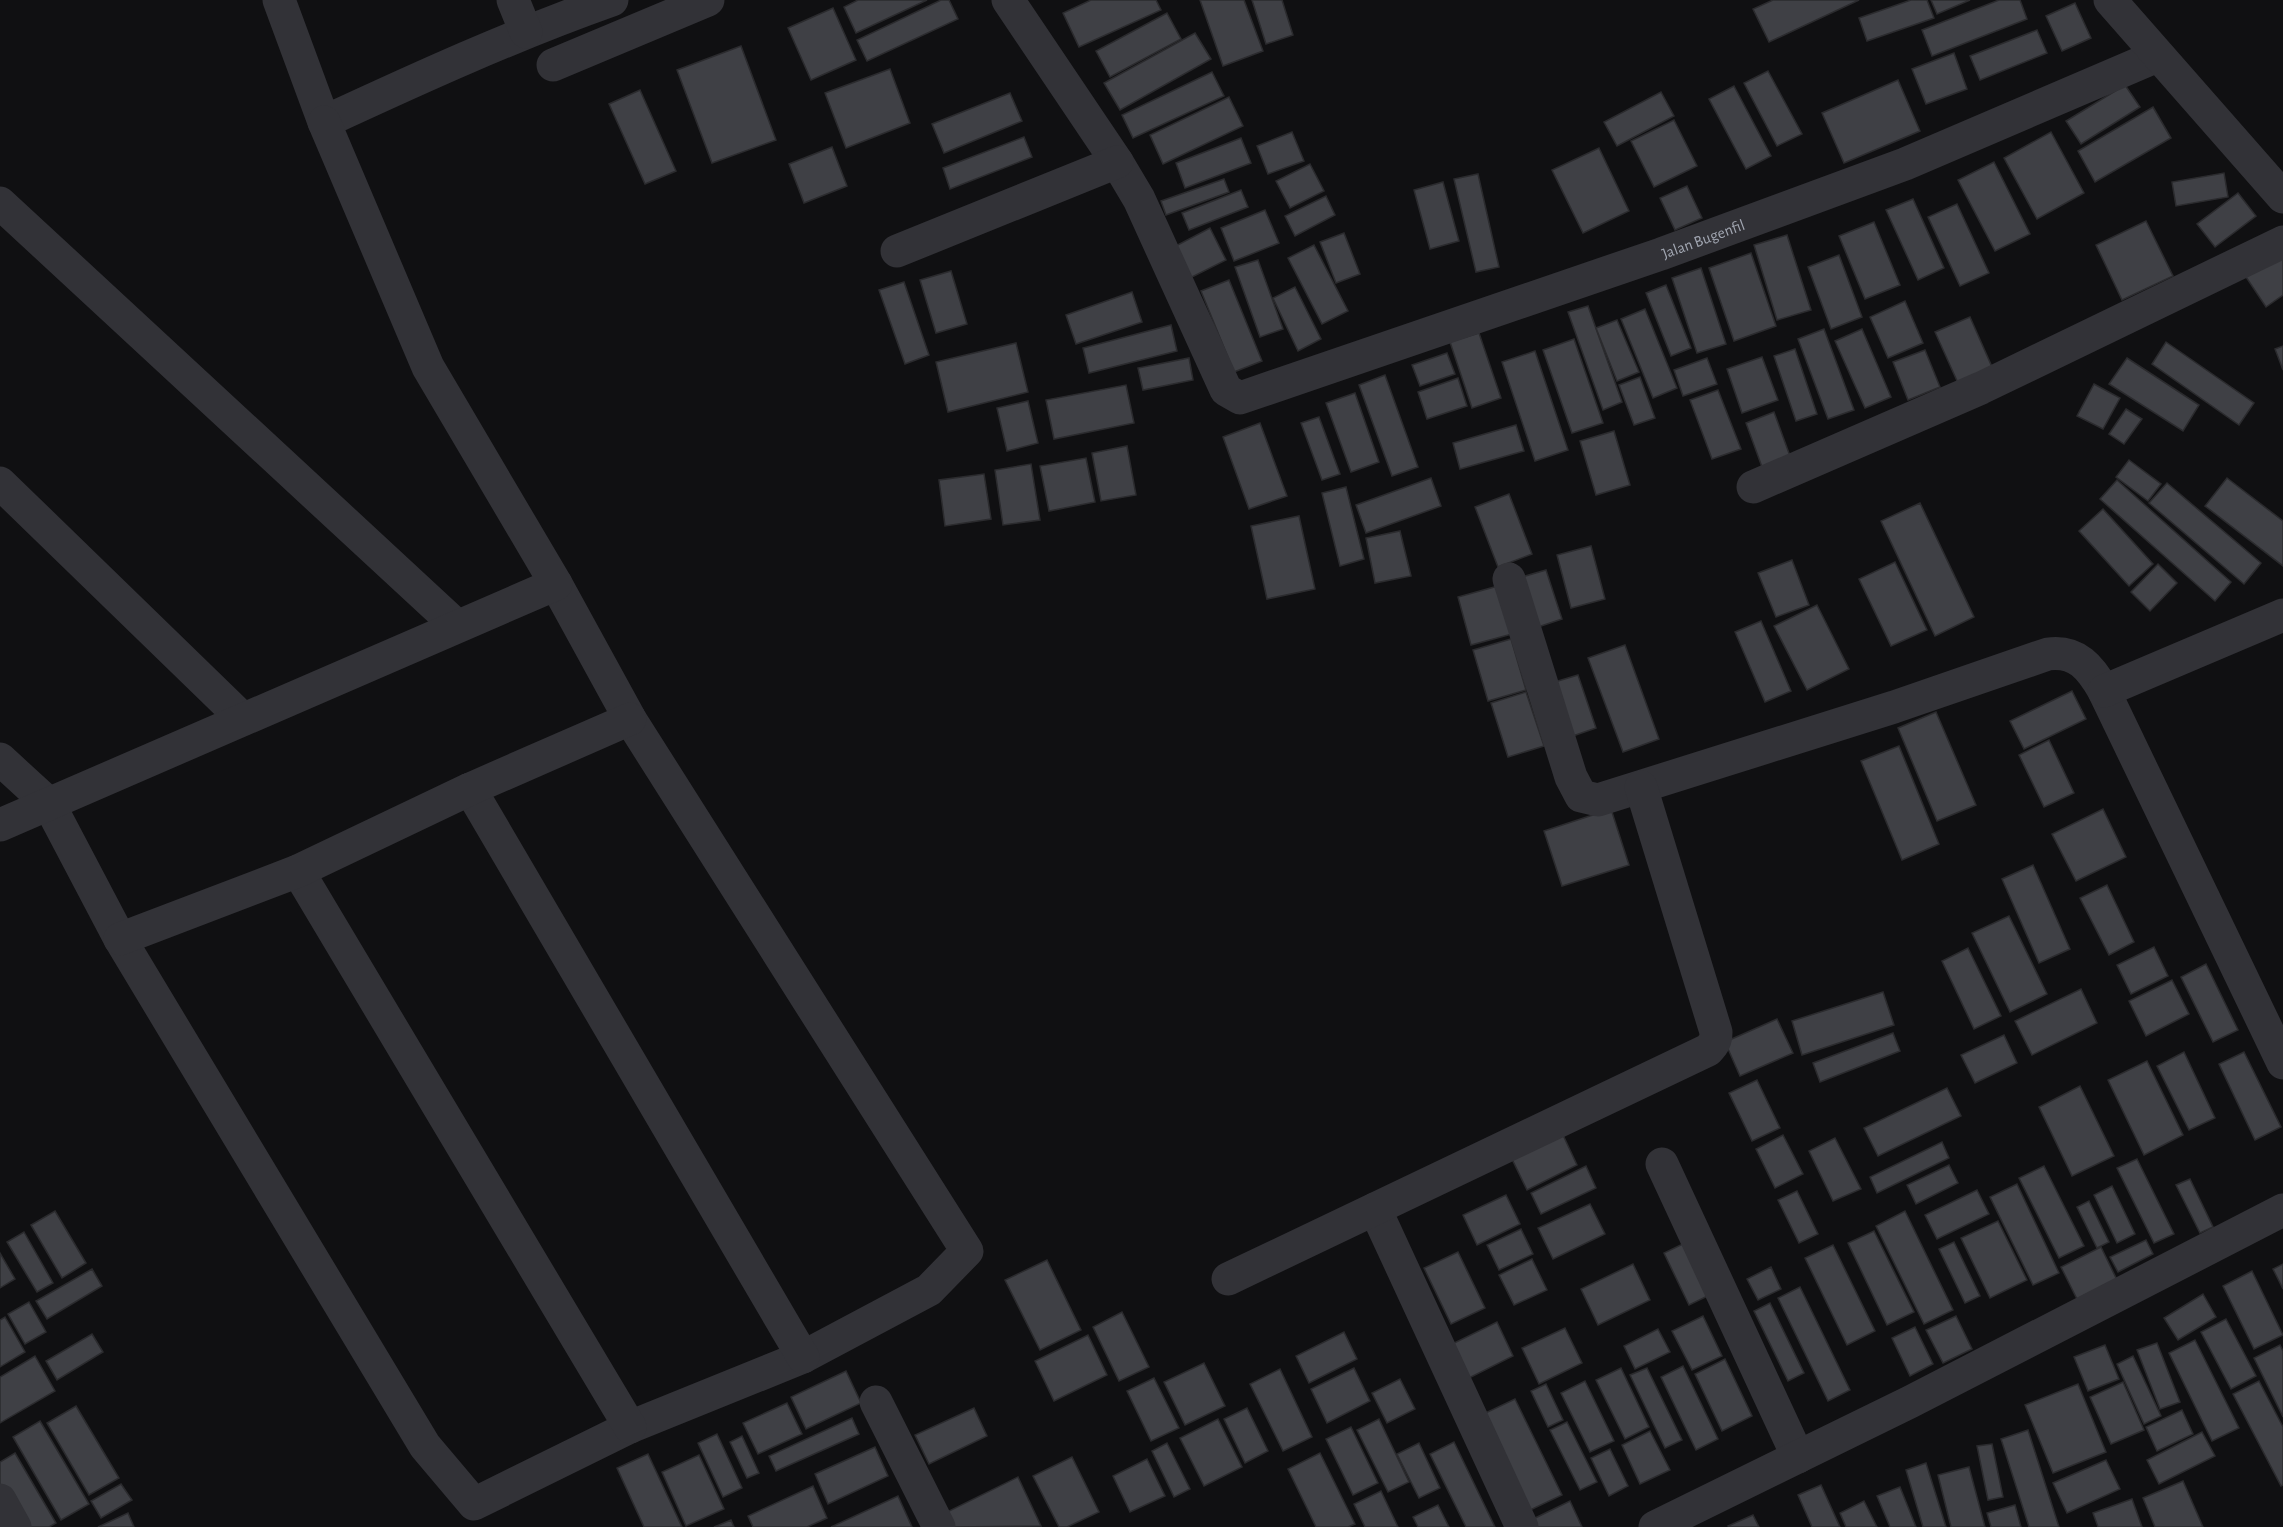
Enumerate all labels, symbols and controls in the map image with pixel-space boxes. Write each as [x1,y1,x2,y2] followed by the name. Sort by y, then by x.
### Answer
[1660,217,1747,262] street label: Jalan Bugenfil

